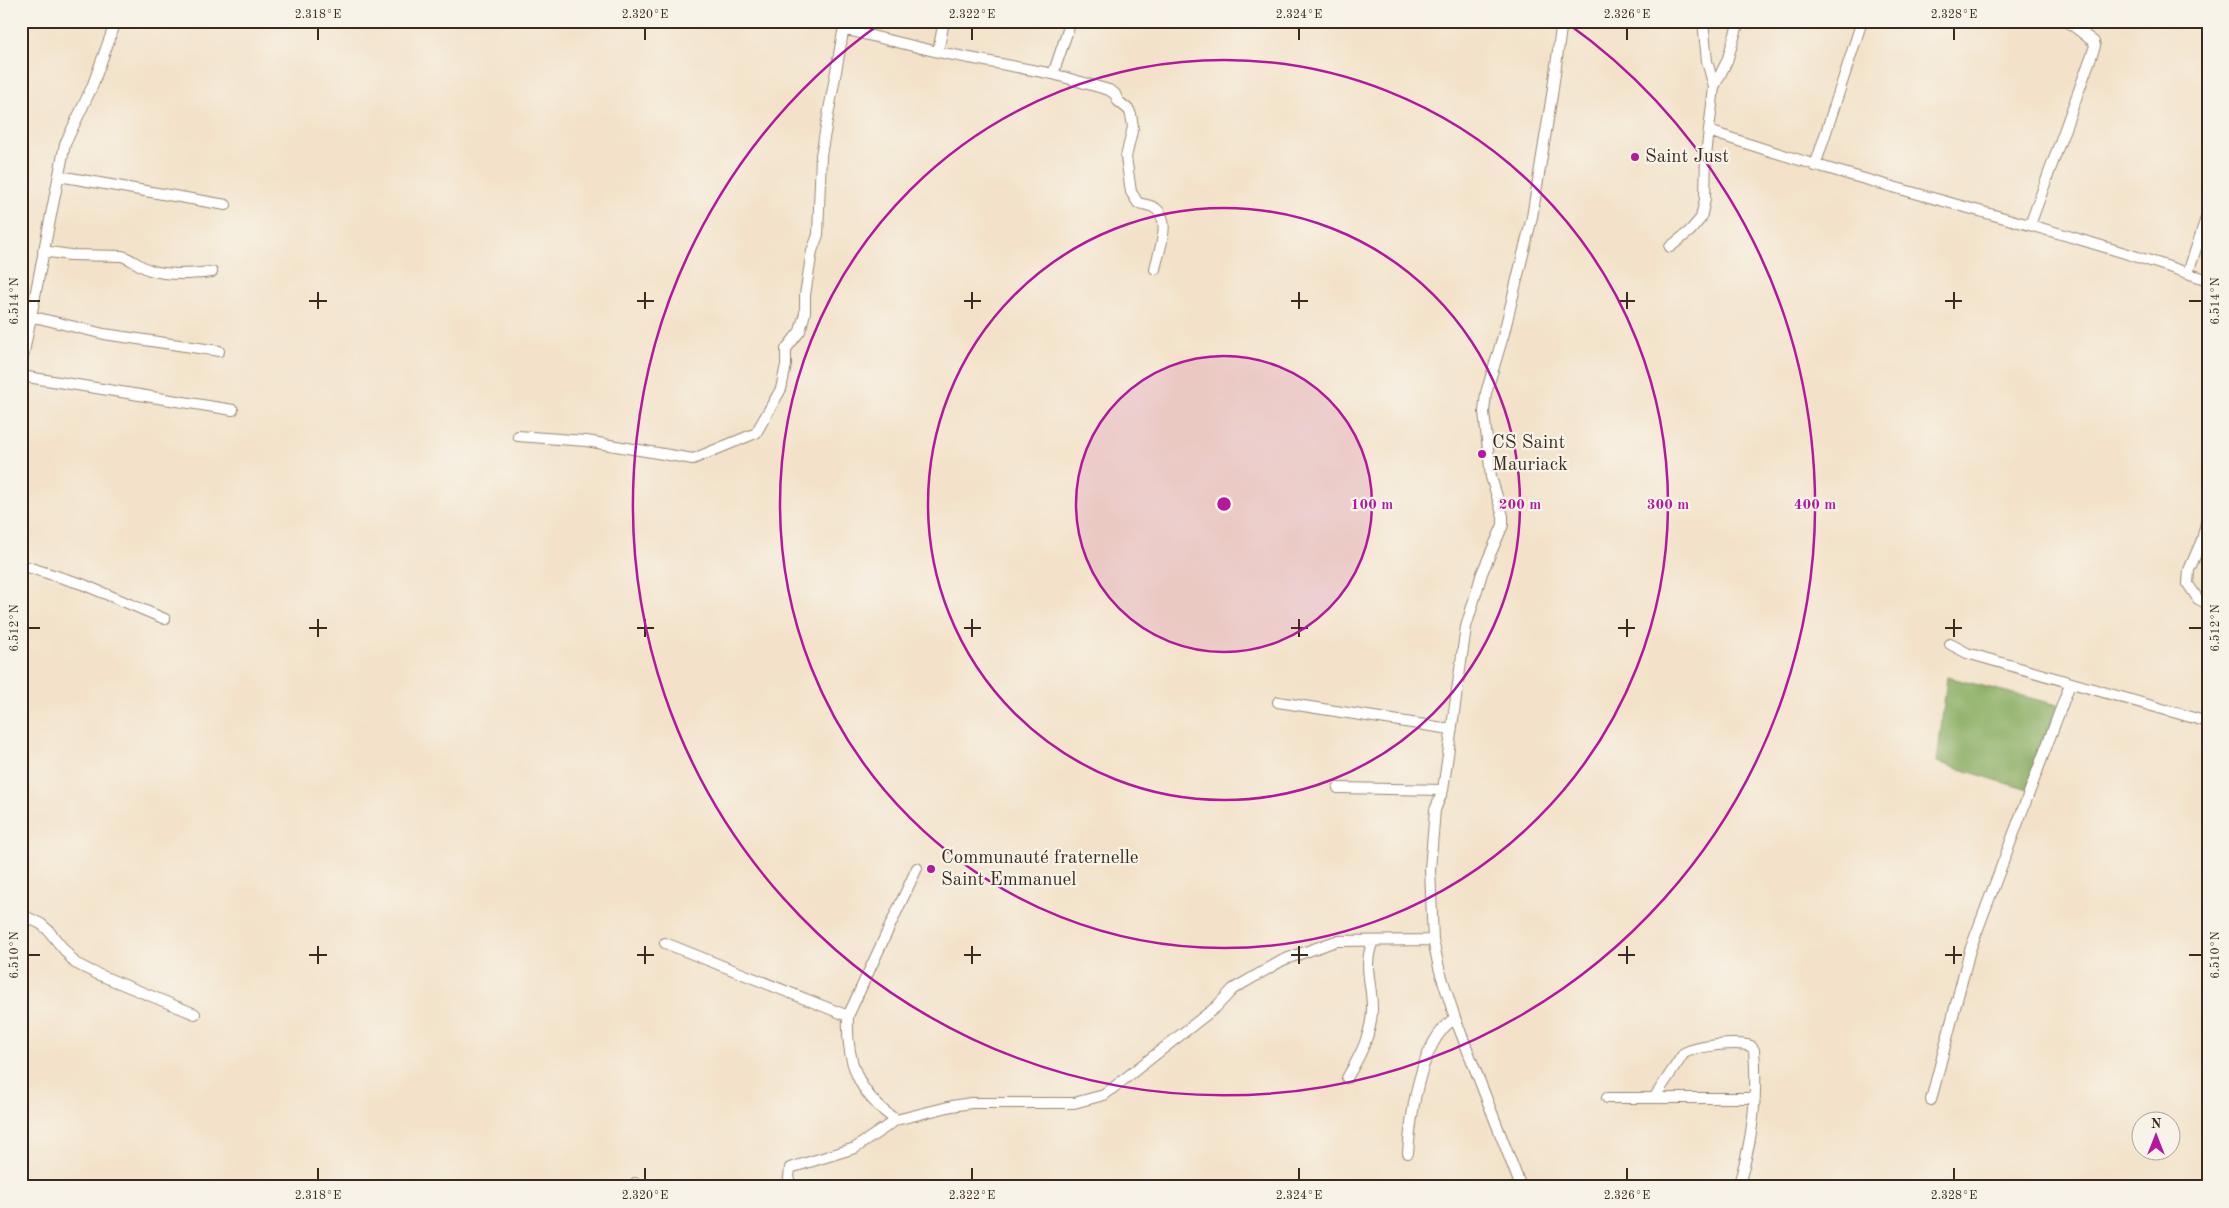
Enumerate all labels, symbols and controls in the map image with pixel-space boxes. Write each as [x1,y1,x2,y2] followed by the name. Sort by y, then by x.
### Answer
[295,9,341,21] text: 2.318°E
[622,9,668,21] text: 2.320°E
[949,9,995,21] text: 2.322°E
[1276,9,1322,21] text: 2.324°E
[1604,9,1650,21] text: 2.326°E
[1931,9,1977,21] text: 2.328°E
[1645,148,1729,167] place label: Saint Just
[1629,151,1641,163] marker: Saint Just
[8,277,21,325] text: 6.514°N
[2209,277,2222,325] text: 6.514°N
[1492,434,1568,475] place label: CS Saint Mauriack
[1476,448,1488,460] marker: CS Saint Mauriack
[1215,495,1233,513] centre of rings
[1351,498,1393,513] text: 100 m
[1499,498,1541,513] text: 200 m
[1647,498,1689,513] text: 300 m
[1794,498,1836,513] text: 400 m
[8,604,21,652] text: 6.512°N
[2209,604,2222,652] text: 6.512°N
[941,849,1139,890] place label: Communauté fraternelle Saint Emmanuel
[925,863,937,875] marker: Communauté fraternelle Saint Emmanuel
[8,931,21,979] text: 6.510°N
[2209,931,2222,979] text: 6.510°N
[2132,1110,2182,1160] north arrow
[2151,1117,2162,1131] text: N
[295,1190,341,1202] text: 2.318°E
[622,1190,668,1202] text: 2.320°E
[949,1190,995,1202] text: 2.322°E
[1276,1190,1322,1202] text: 2.324°E
[1604,1190,1650,1202] text: 2.326°E
[1931,1190,1977,1202] text: 2.328°E

